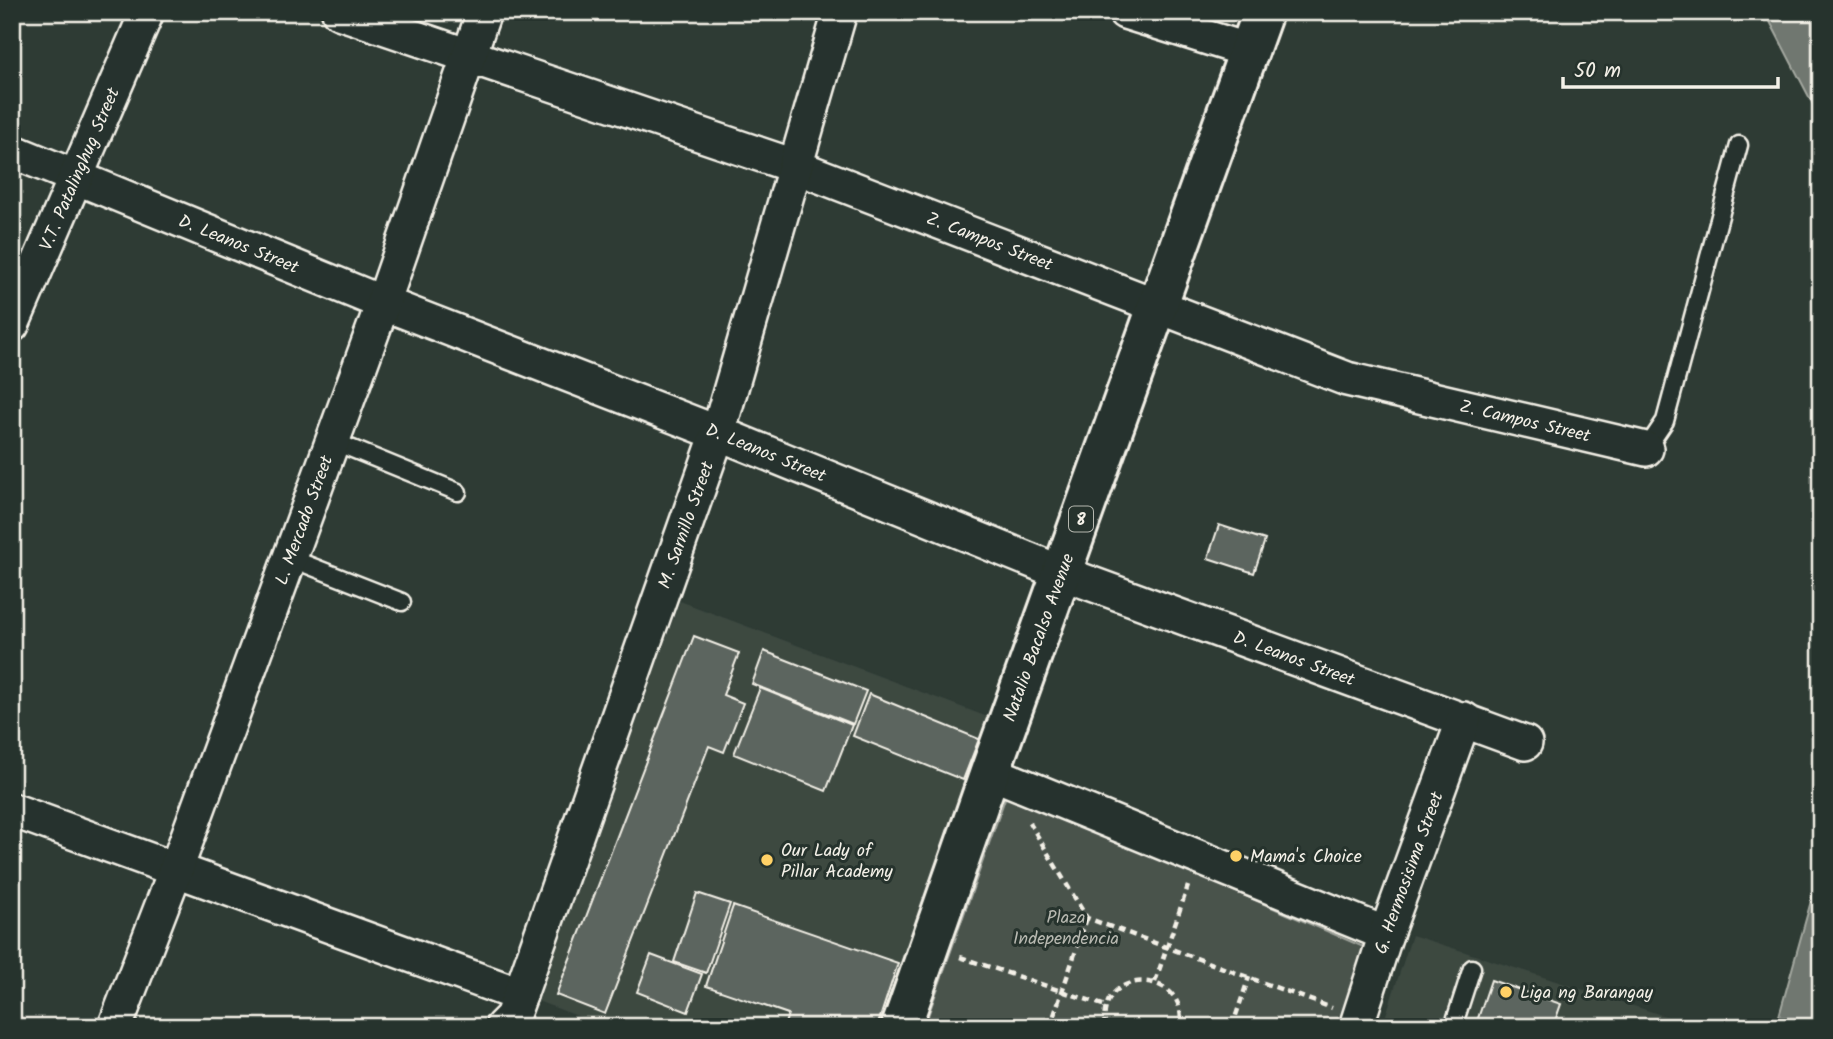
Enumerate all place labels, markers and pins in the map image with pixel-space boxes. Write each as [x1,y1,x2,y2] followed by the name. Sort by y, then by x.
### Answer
[781,837,893,887] place label: Our Lady of Pillar Academy
[1250,843,1362,872] place label: Mama's Choice
[1228,848,1244,864] marker: Mama's Choice
[759,852,775,868] marker: Our Lady of Pillar Academy
[1520,979,1654,1008] place label: Liga ng Barangay
[1498,984,1514,1000] marker: Liga ng Barangay

